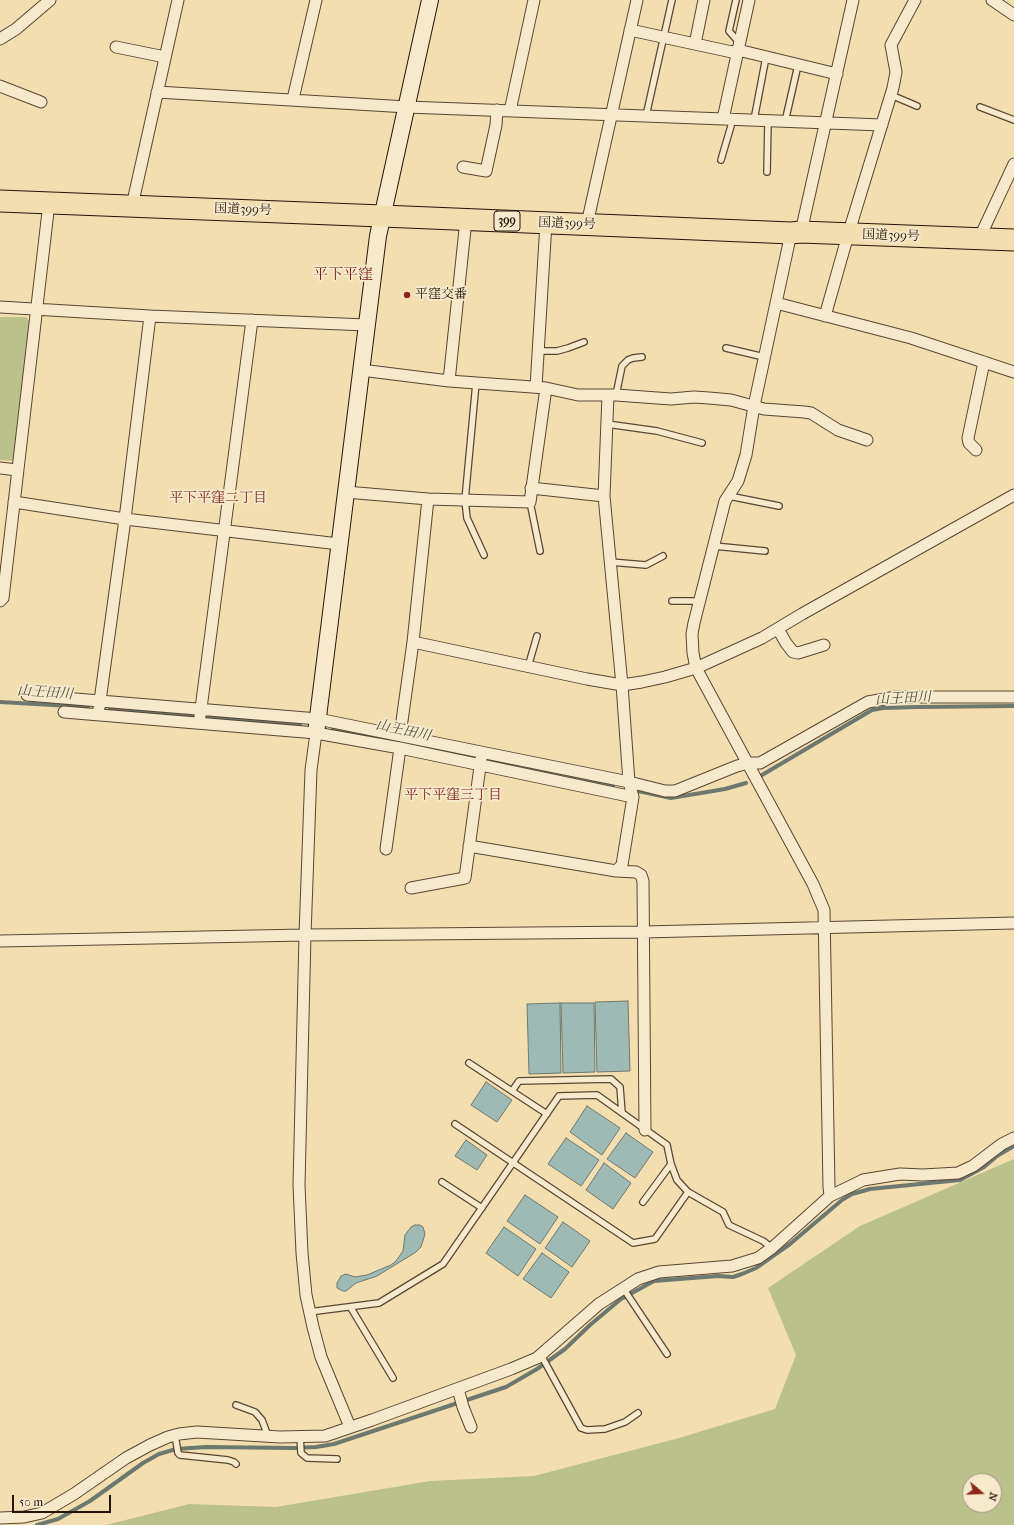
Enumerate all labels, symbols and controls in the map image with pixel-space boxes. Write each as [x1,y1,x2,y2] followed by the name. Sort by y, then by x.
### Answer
[214,201,272,219] street label: 国道399号
[494,211,520,231] road number: 399
[538,215,596,233] street label: 国道399号
[862,227,920,245] street label: 国道399号
[313,266,373,284] district label: 平下平窪
[415,287,467,303] place label: 平窪交番
[402,290,412,300] marker: 平窪交番
[169,491,267,507] district label: 平下平窪二丁目
[16,683,74,703] water label: 山王田川
[875,689,931,709] water label: 山王田川
[374,717,432,745] water label: 山王田川
[404,788,502,804] district label: 平下平窪三丁目
[962,1473,1002,1513] north arrow
[14,1487,113,1513] scale bar
[985,1491,1000,1503] text: N
[19,1495,43,1509] text: 50 m

